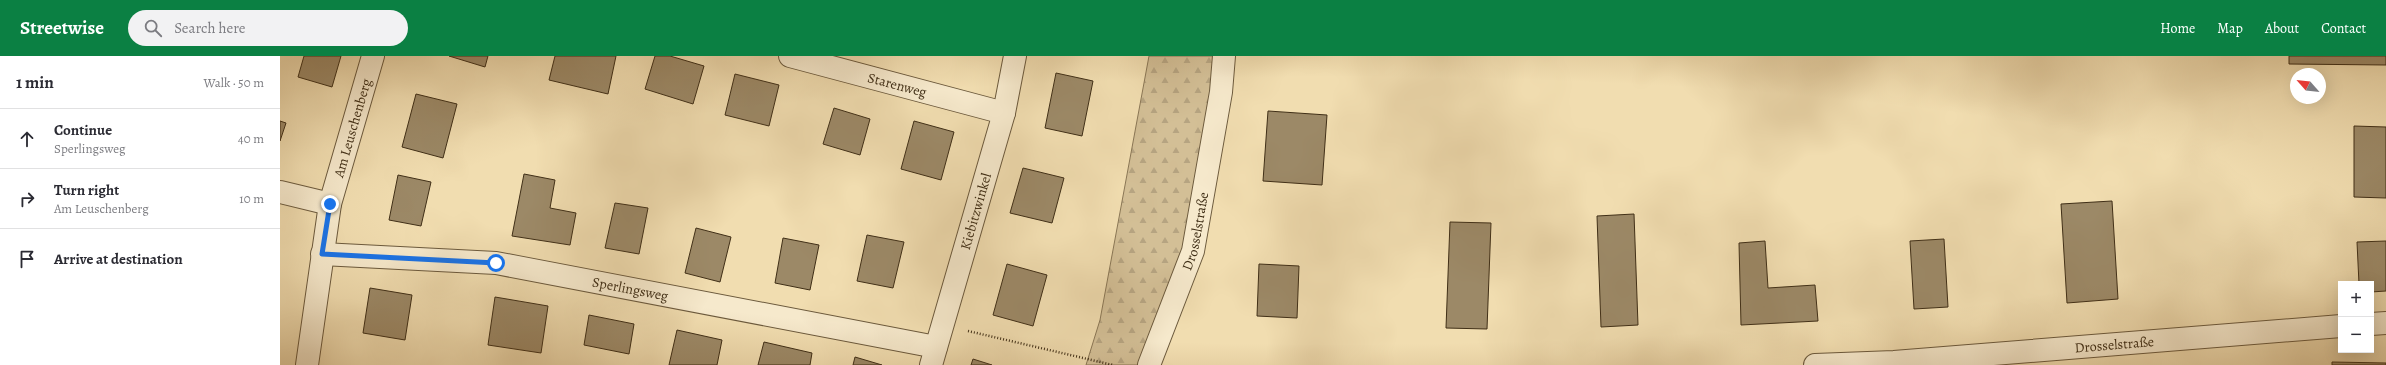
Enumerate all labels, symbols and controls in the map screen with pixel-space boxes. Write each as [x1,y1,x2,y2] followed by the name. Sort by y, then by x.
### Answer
[128,10,408,46] search box
[20,15,104,41] text: Streetwise
[142,17,164,39] icon: search
[174,18,245,38] text: Search here
[2160,19,2195,38] text: Home
[2217,19,2243,38] text: Map
[2265,19,2299,38] text: About
[2321,19,2366,38] text: Contact
[866,68,929,102] street label: Starenweg
[2290,68,2326,104] north arrow
[16,71,54,94] text: 1 min
[204,74,264,91] text: Walk · 50 m
[329,76,376,181] street label: Am Leuschenberg
[54,120,112,140] text: Continue
[16,128,38,150] icon: ahead
[238,130,264,147] text: 40 m
[54,140,125,157] text: Sperlingsweg
[956,170,996,252] street label: Kiebitzwinkel
[54,180,119,200] text: Turn right
[16,188,38,210] icon: right
[239,190,264,207] text: 10 m
[1177,191,1213,273] street label: Drosselstraße
[321,195,339,213] route end
[54,200,149,217] text: Am Leuschenberg
[16,248,38,270] icon: arrive
[54,249,183,269] text: Arrive at destination
[487,254,505,272] route start
[591,273,670,306] street label: Sperlingsweg
[2338,281,2374,353] map controls
[2338,281,2374,317] button: +
[2338,317,2374,353] button: −
[2074,332,2155,357] street label: Drosselstraße

